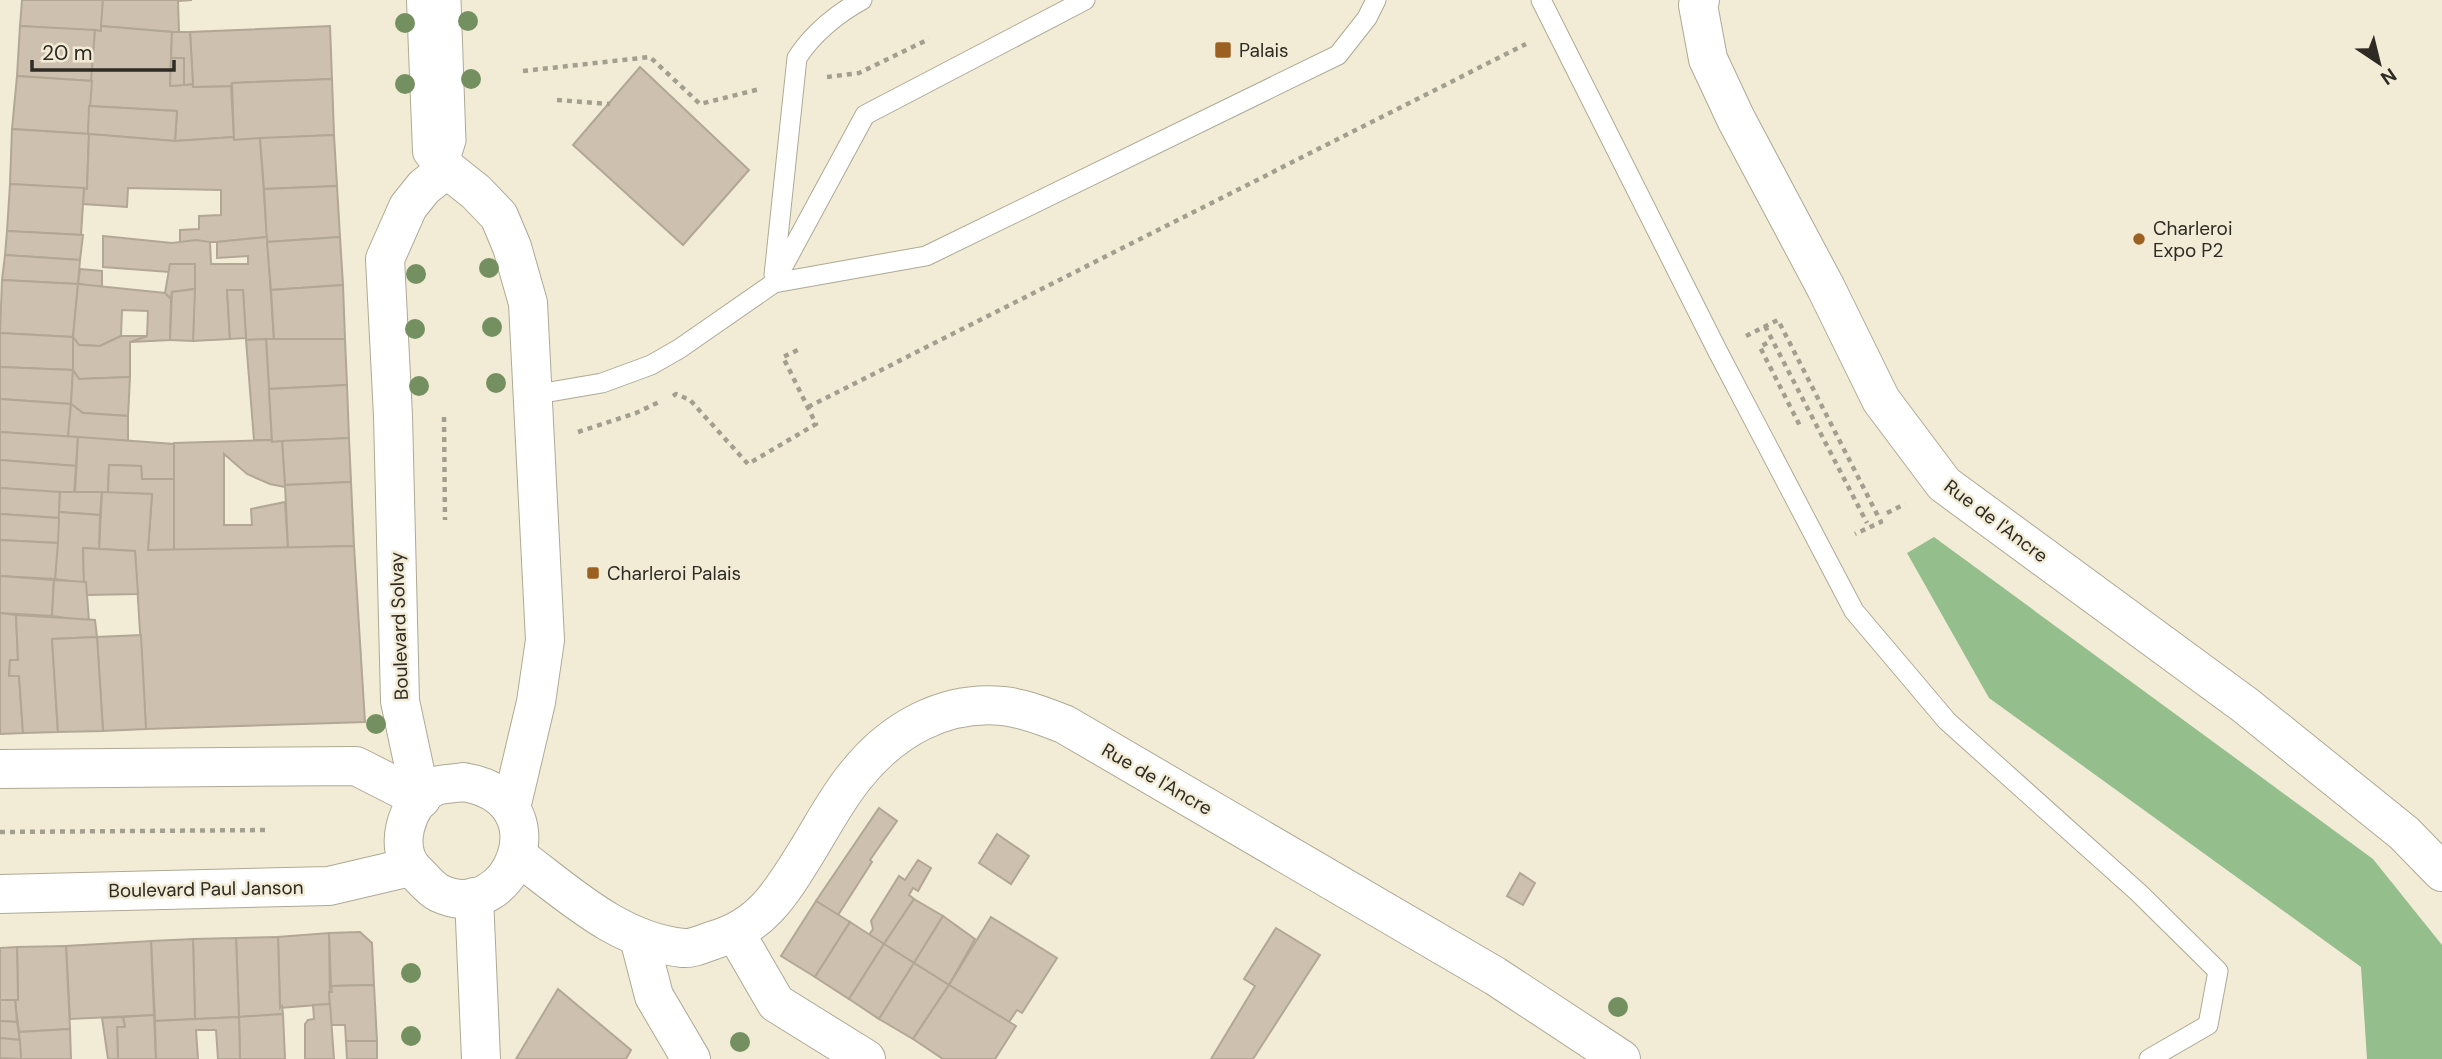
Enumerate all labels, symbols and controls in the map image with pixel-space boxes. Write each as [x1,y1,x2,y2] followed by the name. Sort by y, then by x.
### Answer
[32,28,173,72] scale bar
[2344,28,2414,98] north arrow
[1239,38,1289,63] place label: Palais
[42,39,93,67] text: 20 m
[1213,40,1233,60] marker: Palais
[2376,62,2401,91] text: N
[2153,216,2232,263] place label: Charleroi Expo P2
[2131,231,2147,247] marker: Charleroi Expo P2
[1939,474,2053,568] street label: Rue de l'Ancre
[384,551,414,701] street label: Boulevard Solvay
[607,561,741,586] place label: Charleroi Palais
[585,565,601,581] marker: Charleroi Palais
[1097,737,1217,821] street label: Rue de l'Ancre
[108,875,304,903] street label: Boulevard Paul Janson

